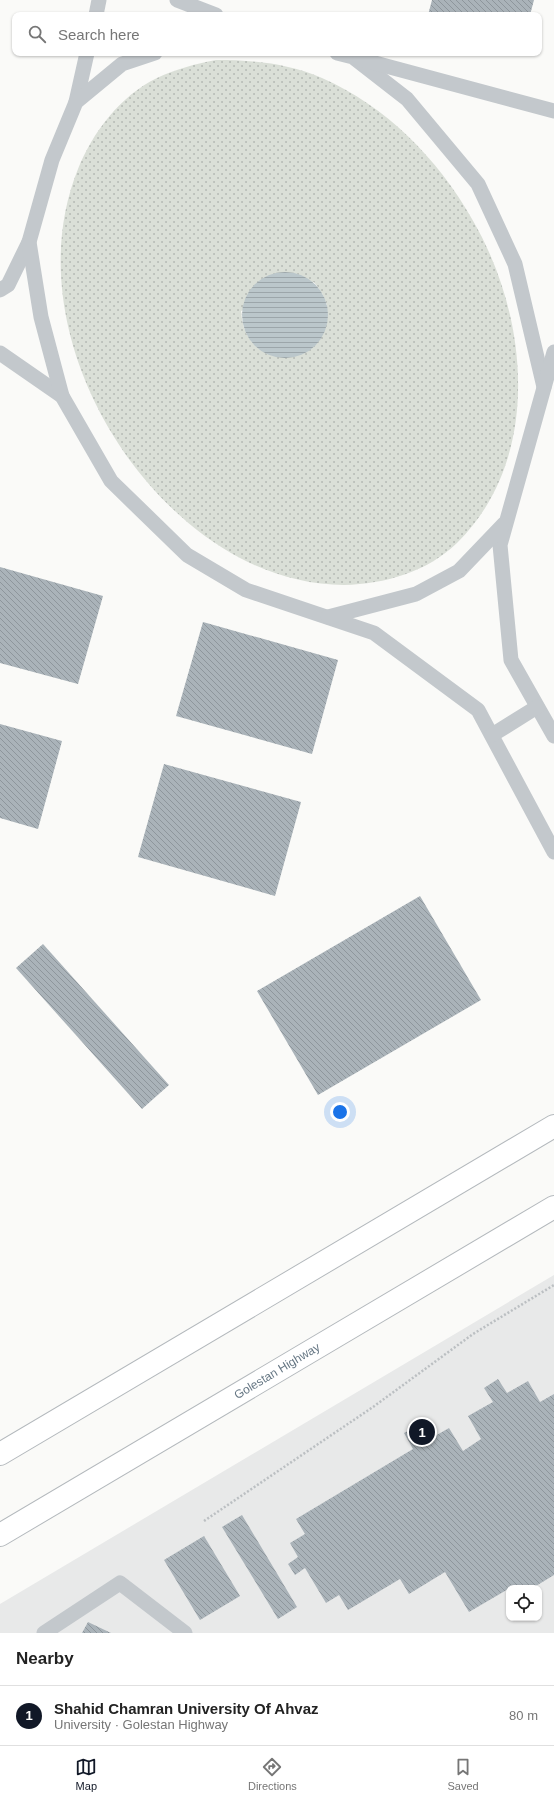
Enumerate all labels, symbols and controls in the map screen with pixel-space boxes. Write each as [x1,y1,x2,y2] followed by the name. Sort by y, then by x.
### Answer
[12,12,542,56] search box
[26,23,48,45] icon: search
[58,26,140,43] text: Search here
[330,1102,350,1122] your location
[232,1340,322,1402] street label: Golestan Highway
[409,1417,435,1447] pin: 1
[506,1585,542,1621] map controls
[506,1585,542,1621] button: locate
[16,1649,74,1668] text: Nearby
[54,1700,319,1717] text: Shahid Chamran University Of Ahvaz
[25,1708,33,1723] text: 1
[509,1708,538,1723] text: 80 m
[54,1717,228,1732] text: University · Golestan Highway
[75,1756,97,1792] tab: Map
[248,1756,297,1792] tab: Directions
[447,1756,479,1792] tab: Saved

